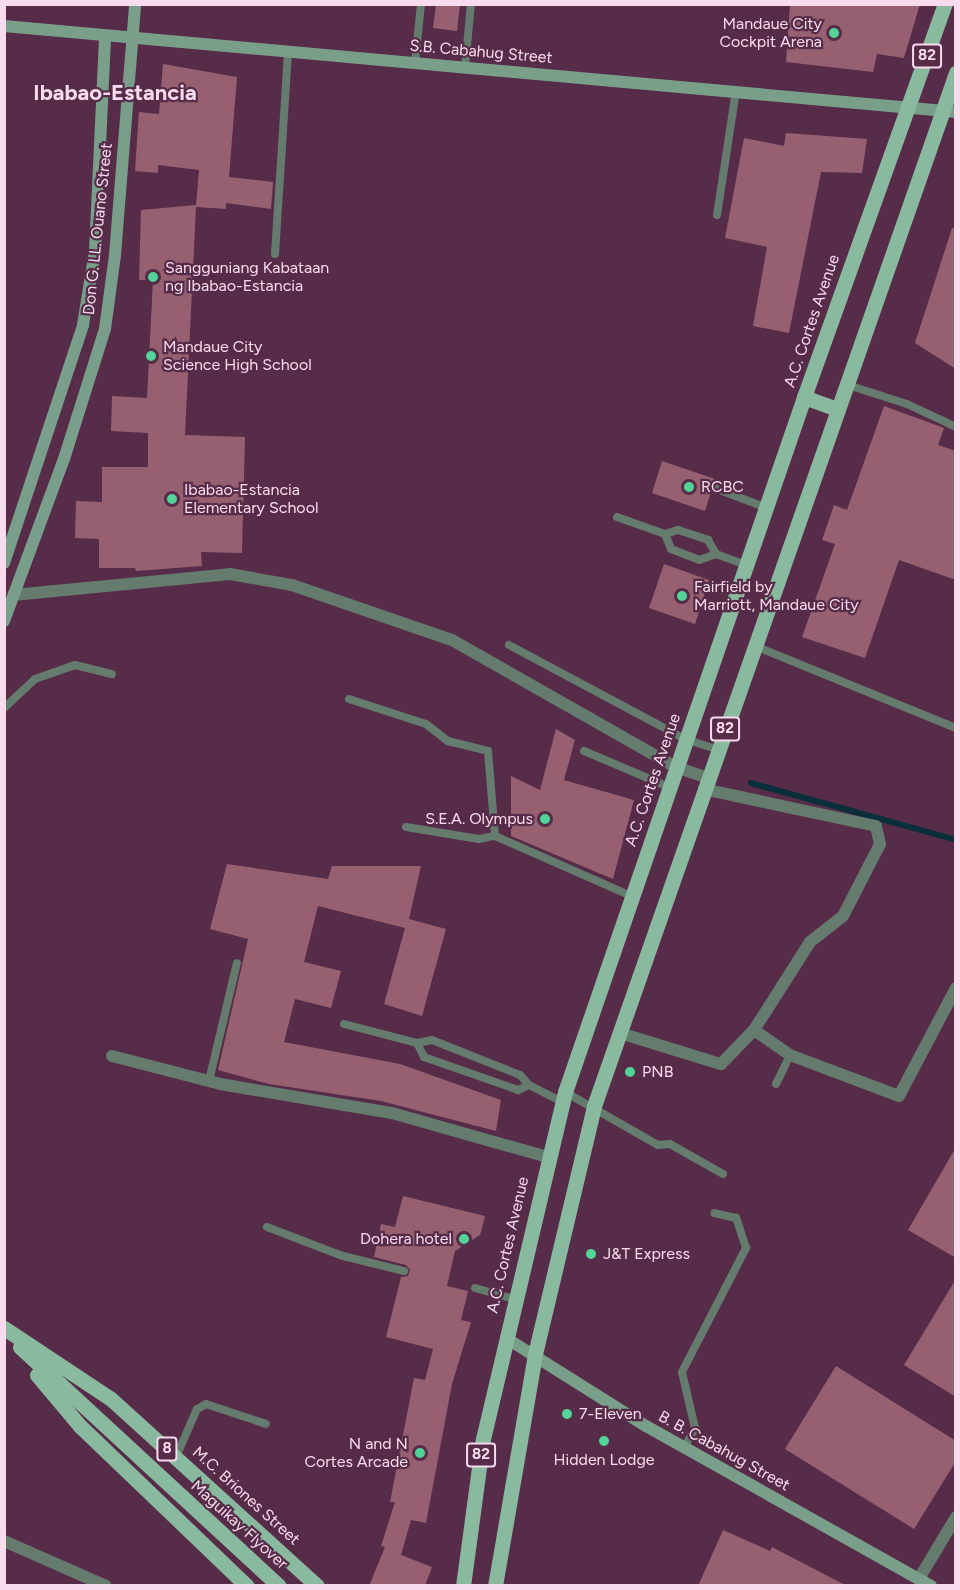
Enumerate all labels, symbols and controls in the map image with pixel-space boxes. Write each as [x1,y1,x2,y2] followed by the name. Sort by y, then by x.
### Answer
[720,14,822,52] place label: Mandaue City Cockpit Arena
[827,26,841,40] marker: Mandaue City Cockpit Arena
[409,36,553,68] street label: S.B. Cabahug Street
[912,44,942,68] road number: 82
[33,80,197,106] district label: Ibabao-Estancia
[79,142,117,316] street label: Don G. LL. Ouano Street
[780,252,844,390] street label: A.C. Cortes Avenue
[165,258,329,296] place label: Sangguniang Kabataan ng Ibabao-Estancia
[146,270,160,284] marker: Sangguniang Kabataan ng Ibabao-Estancia
[163,337,312,375] place label: Mandaue City Science High School
[144,349,158,363] marker: Mandaue City Science High School
[701,477,744,497] place label: RCBC
[184,480,318,518] place label: Ibabao-Estancia Elementary School
[682,480,696,494] marker: RCBC
[165,492,179,506] marker: Ibabao-Estancia Elementary School
[694,577,859,615] place label: Fairfield by Marriott, Mandaue City
[675,589,689,603] marker: Fairfield by Marriott, Mandaue City
[621,711,685,849] street label: A.C. Cortes Avenue
[710,717,740,741] road number: 82
[425,809,533,829] place label: S.E.A. Olympus
[538,812,552,826] marker: S.E.A. Olympus
[642,1062,673,1082] place label: PNB
[623,1065,637,1079] marker: PNB
[483,1175,533,1315] street label: A.C. Cortes Avenue
[360,1229,452,1249] place label: Dohera hotel
[457,1232,471,1246] marker: Dohera hotel
[603,1244,690,1264] place label: J&T Express
[584,1247,598,1261] marker: J&T Express
[579,1404,642,1424] place label: 7-Eleven
[560,1407,574,1421] marker: 7-Eleven
[655,1407,793,1495] street label: B. B. Cabahug Street
[304,1434,408,1472] place label: N and N Cortes Arcade
[597,1434,611,1448] marker: Hidden Lodge
[155,1437,179,1461] road number: 8
[188,1443,304,1549] street label: M.C. Briones Street
[466,1443,496,1467] road number: 82
[413,1446,427,1460] marker: N and N Cortes Arcade
[553,1450,655,1470] place label: Hidden Lodge
[187,1477,291,1573] street label: Maguikay Flyover

